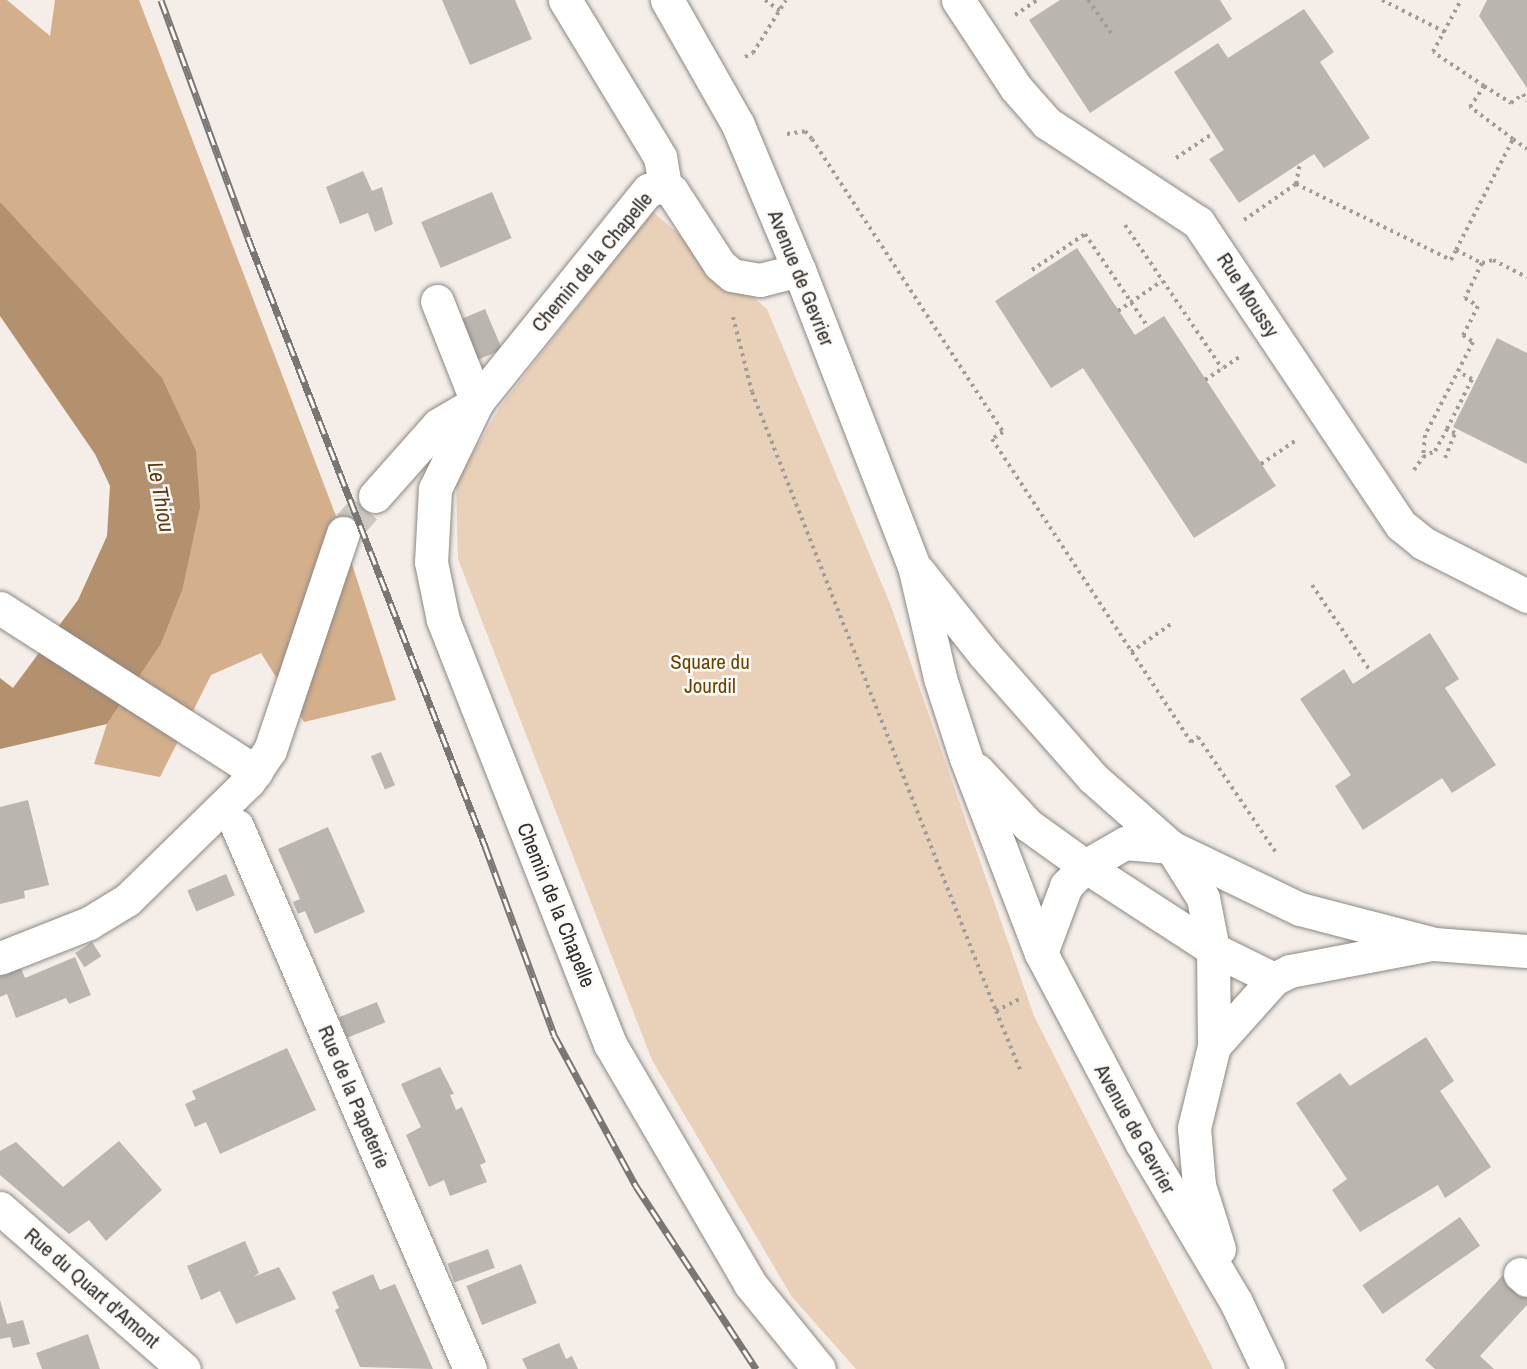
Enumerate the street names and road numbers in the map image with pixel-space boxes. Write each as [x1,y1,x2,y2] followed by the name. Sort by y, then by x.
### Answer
[526,187,658,337] street label: Chemin de la Chapelle
[762,206,840,350] street label: Avenue de Gevrier
[1211,248,1285,342] street label: Rue Moussy
[512,819,600,991] street label: Chemin de la Chapelle
[312,1022,396,1172] street label: Rue de la Papeterie
[1089,1060,1181,1198] street label: Avenue de Gevrier
[19,1222,165,1354] street label: Rue du Quart d'Amont

